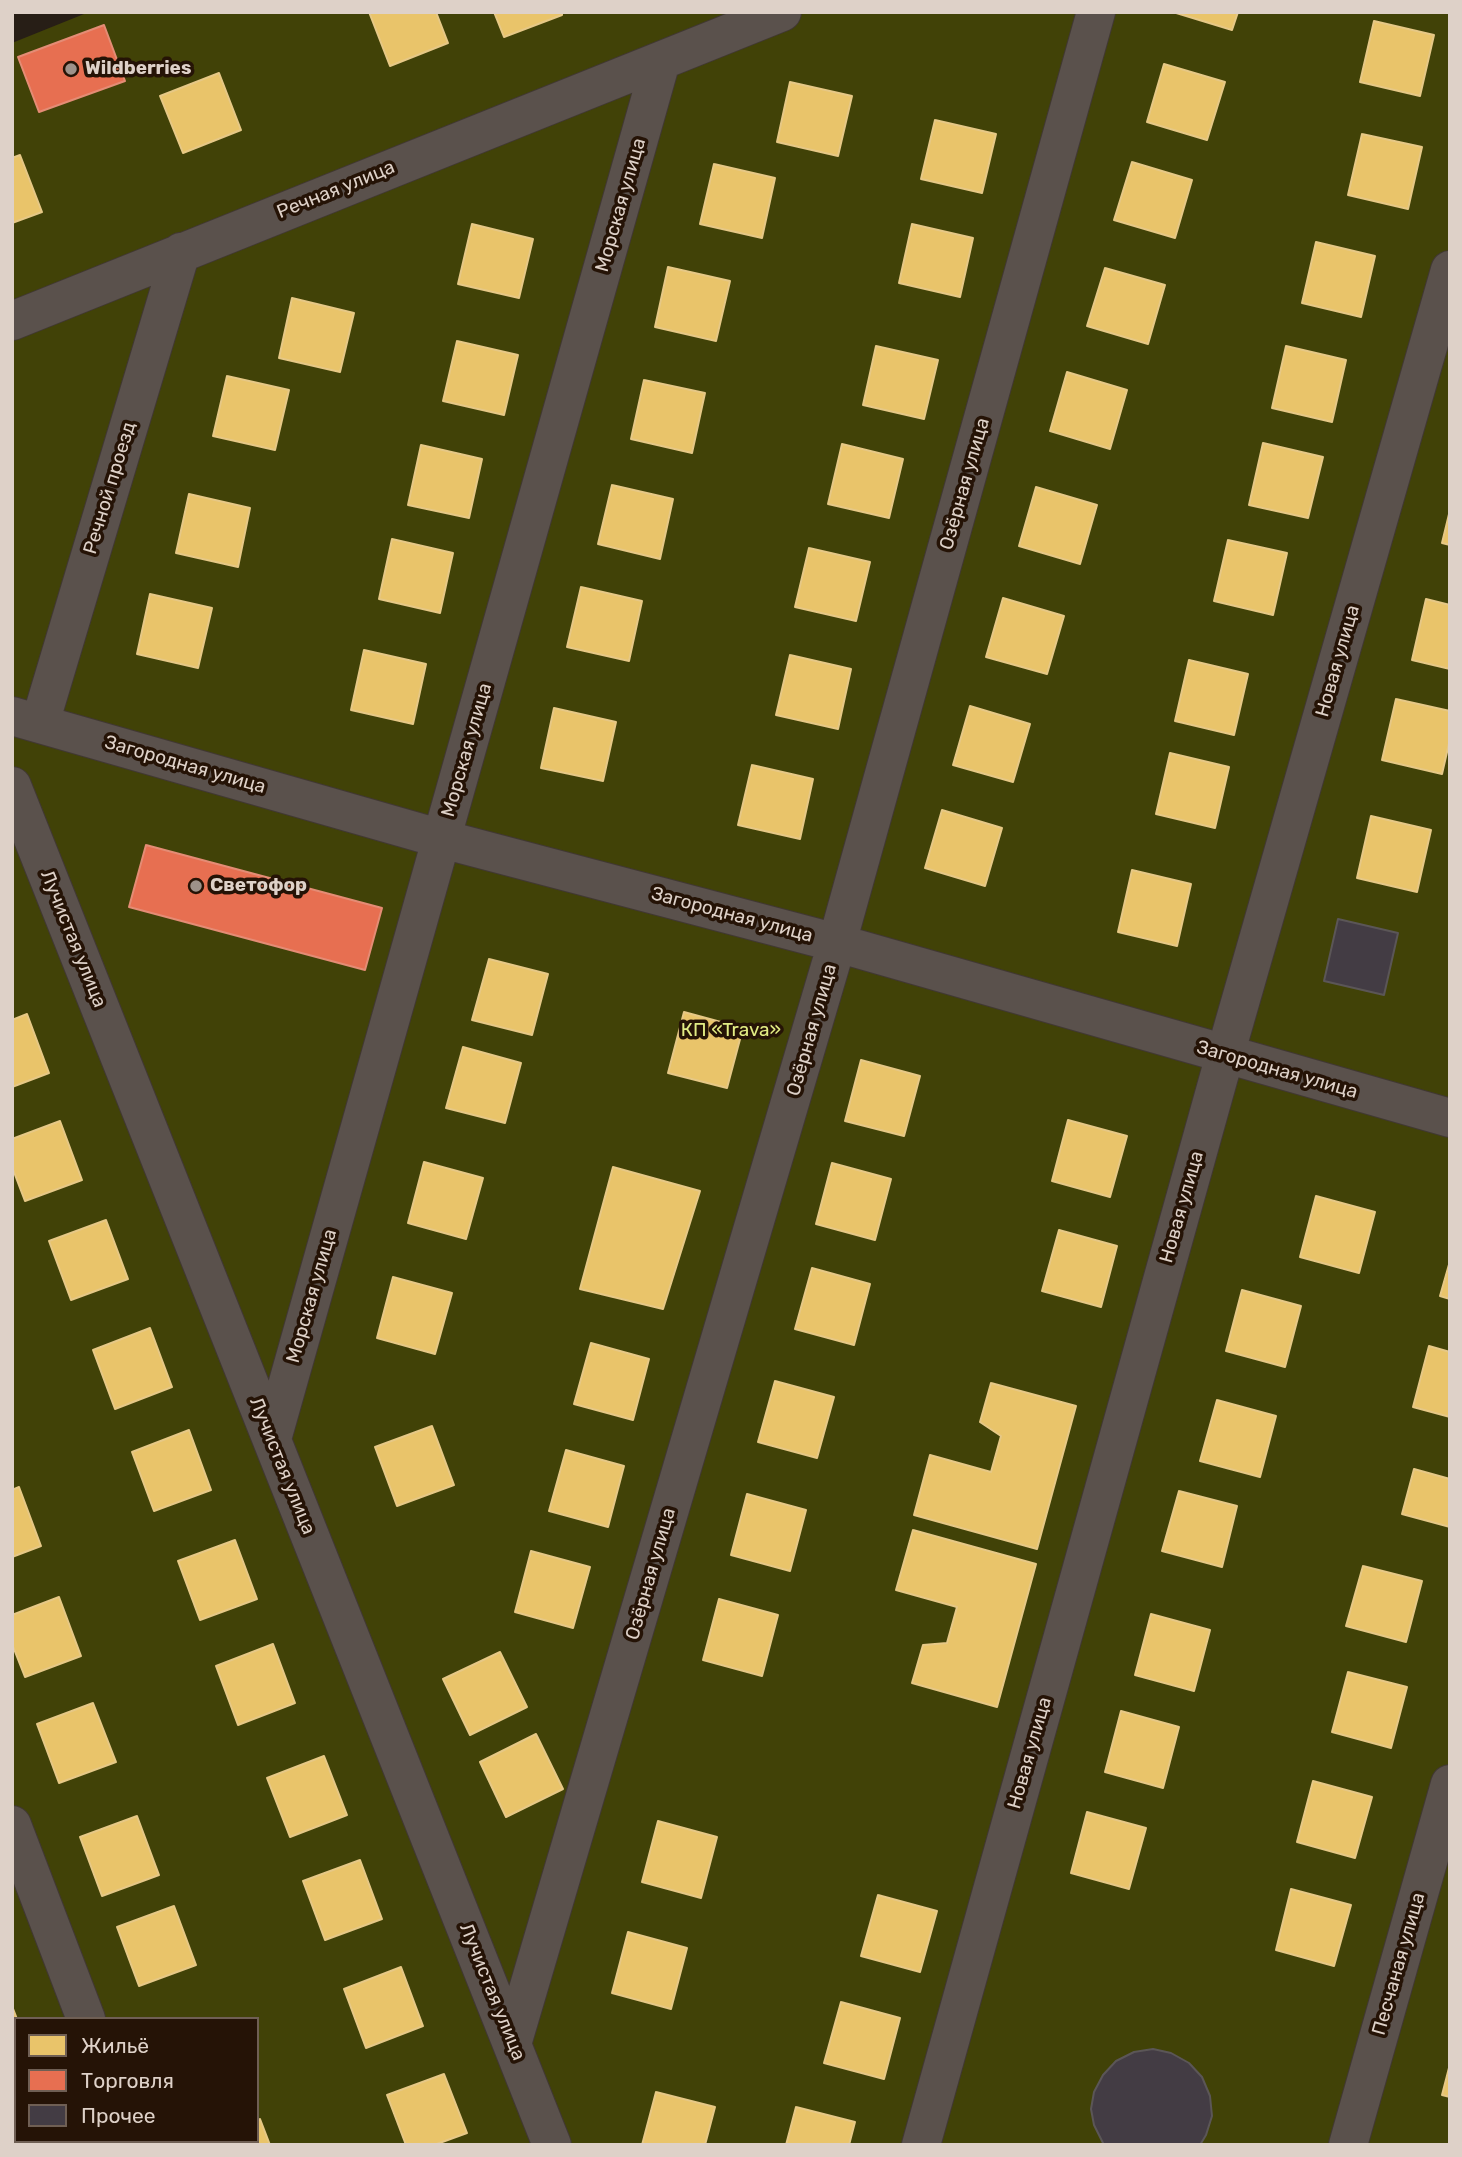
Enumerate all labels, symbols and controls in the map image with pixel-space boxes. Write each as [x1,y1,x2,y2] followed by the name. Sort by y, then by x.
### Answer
[85,58,191,80] place label: Wildberries
[63,61,79,77] marker: Wildberries
[591,135,651,275] street label: Морская улица
[274,156,398,224] street label: Речная улица
[935,415,995,553] street label: Озёрная улица
[79,419,141,557] street label: Речной проезд
[1311,602,1365,720] street label: Новая улица
[437,680,497,820] street label: Морская улица
[102,731,268,799] street label: Загородная улица
[35,867,111,1011] street label: Лучистая улица
[210,875,307,897] place label: Светофор
[188,878,204,894] marker: Светофор
[649,882,815,948] street label: Загородная улица
[782,961,842,1099] street label: Озёрная улица
[681,1020,781,1042] park label: КП «Trava»
[1194,1036,1360,1104] street label: Загородная улица
[1155,1148,1209,1266] street label: Новая улица
[282,1226,342,1366] street label: Морская улица
[244,1394,320,1538] street label: Лучистая улица
[621,1505,681,1643] street label: Озёрная улица
[1003,1694,1057,1812] street label: Новая улица
[1368,1890,1430,2038] street label: Песчаная улица
[454,1920,530,2064] street label: Лучистая улица
[14,2017,259,2143] legend
[81,2033,149,2058] text: Жильё
[81,2068,174,2093] text: Торговля
[81,2103,156,2128] text: Прочее

